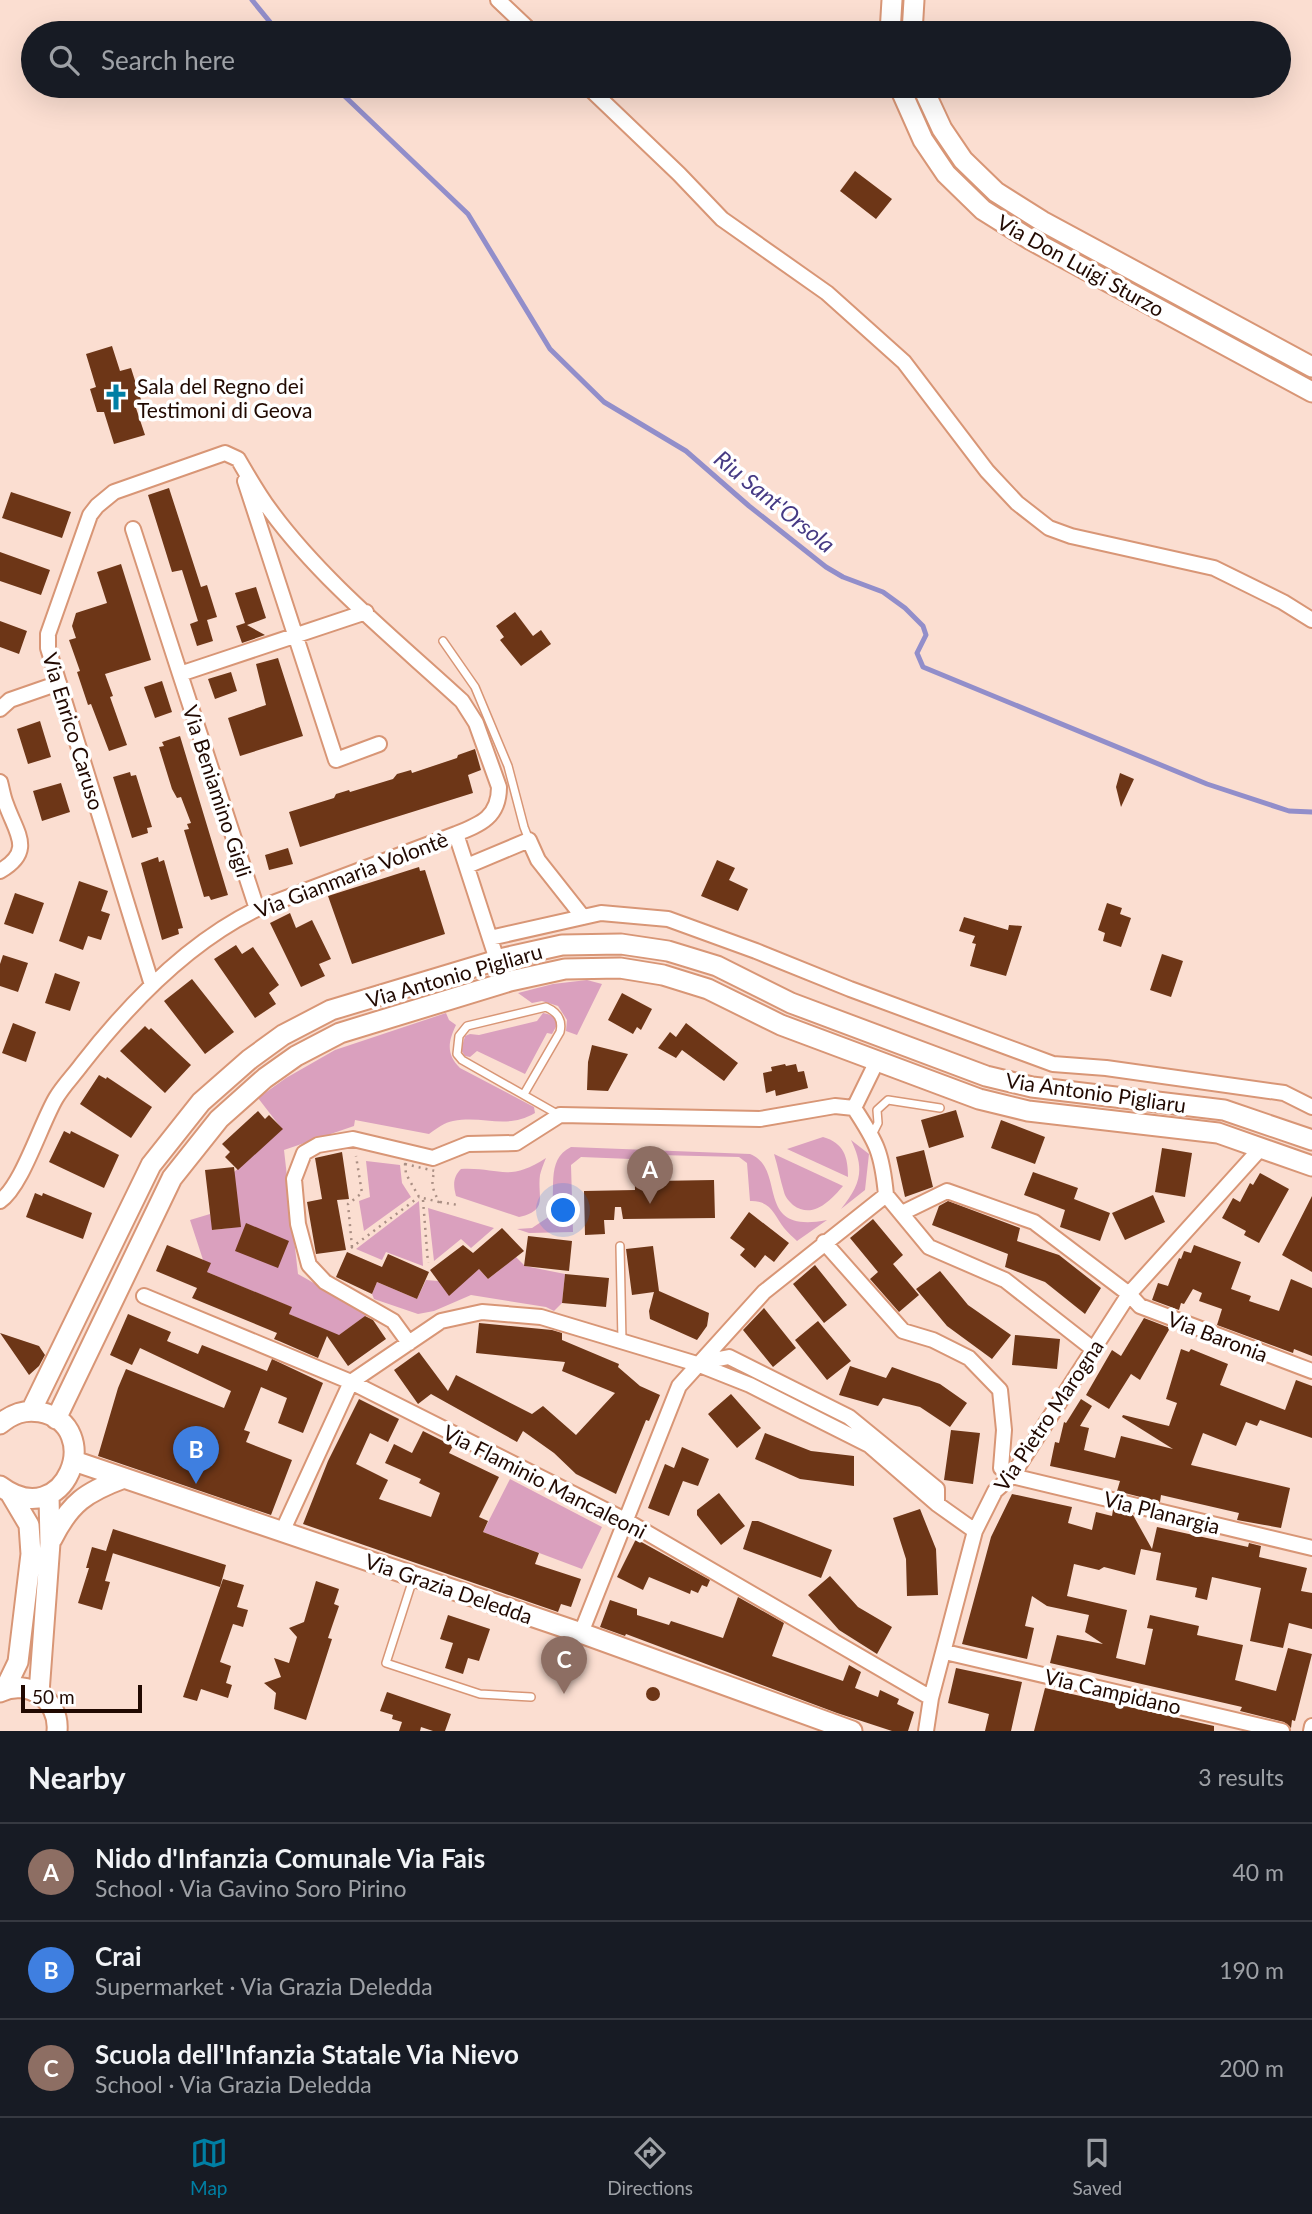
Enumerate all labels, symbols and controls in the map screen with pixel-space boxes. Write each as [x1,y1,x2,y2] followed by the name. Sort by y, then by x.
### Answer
[21,21,1291,98] search box
[45,41,83,79] icon: search
[101,44,235,76] text: Search here
[993,209,1169,321] street label: Via Don Luigi Sturzo
[137,373,312,422] place label: Sala del Regno dei Testimoni di Geova
[101,382,131,412] church icon: Sala del Regno dei Testimoni di Geova
[709,444,841,558] water label: Riu Sant'Orsola
[38,649,110,813] street label: Via Enrico Caruso
[178,702,258,880] street label: Via Beniamino Gigli
[251,826,451,922] street label: Via Gianmaria Volontè
[363,938,545,1012] street label: Via Antonio Pigliaru
[1004,1067,1188,1117] street label: Via Antonio Pigliaru
[627,1146,673,1204] pin: A
[546,1193,580,1227] your location
[1164,1305,1272,1367] street label: Via Baronia
[988,1334,1108,1496] street label: Via Pietro Marogna
[439,1419,651,1543] street label: Via Flaminio Mancaleoni
[173,1426,219,1484] pin: B
[1101,1485,1223,1539] street label: Via Planargia
[362,1548,536,1628] street label: Via Grazia Deledda
[541,1636,587,1694] pin: C
[1042,1663,1184,1719] street label: Via Campidano
[21,1682,142,1714] scale bar
[32,1685,75,1708] text: 50 m
[28,1759,126,1795] text: Nearby
[1198,1763,1284,1791] text: 3 results
[95,1842,485,1874] text: Nido d'Infanzia Comunale Via Fais
[43,1858,59,1886] text: A
[1233,1858,1284,1886] text: 40 m
[95,1874,406,1902] text: School · Via Gavino Soro Pirino
[95,1940,142,1972] text: Crai
[43,1956,59,1984] text: B
[1219,1956,1284,1984] text: 190 m
[95,1972,433,2000] text: Supermarket · Via Grazia Deledda
[95,2038,519,2070] text: Scuola dell'Infanzia Statale Via Nievo
[43,2054,59,2082] text: C
[1219,2054,1284,2082] text: 200 m
[95,2070,372,2098] text: School · Via Grazia Deledda
[190,2134,228,2199] tab: Map
[607,2134,693,2199] tab: Directions
[1073,2134,1122,2199] tab: Saved

